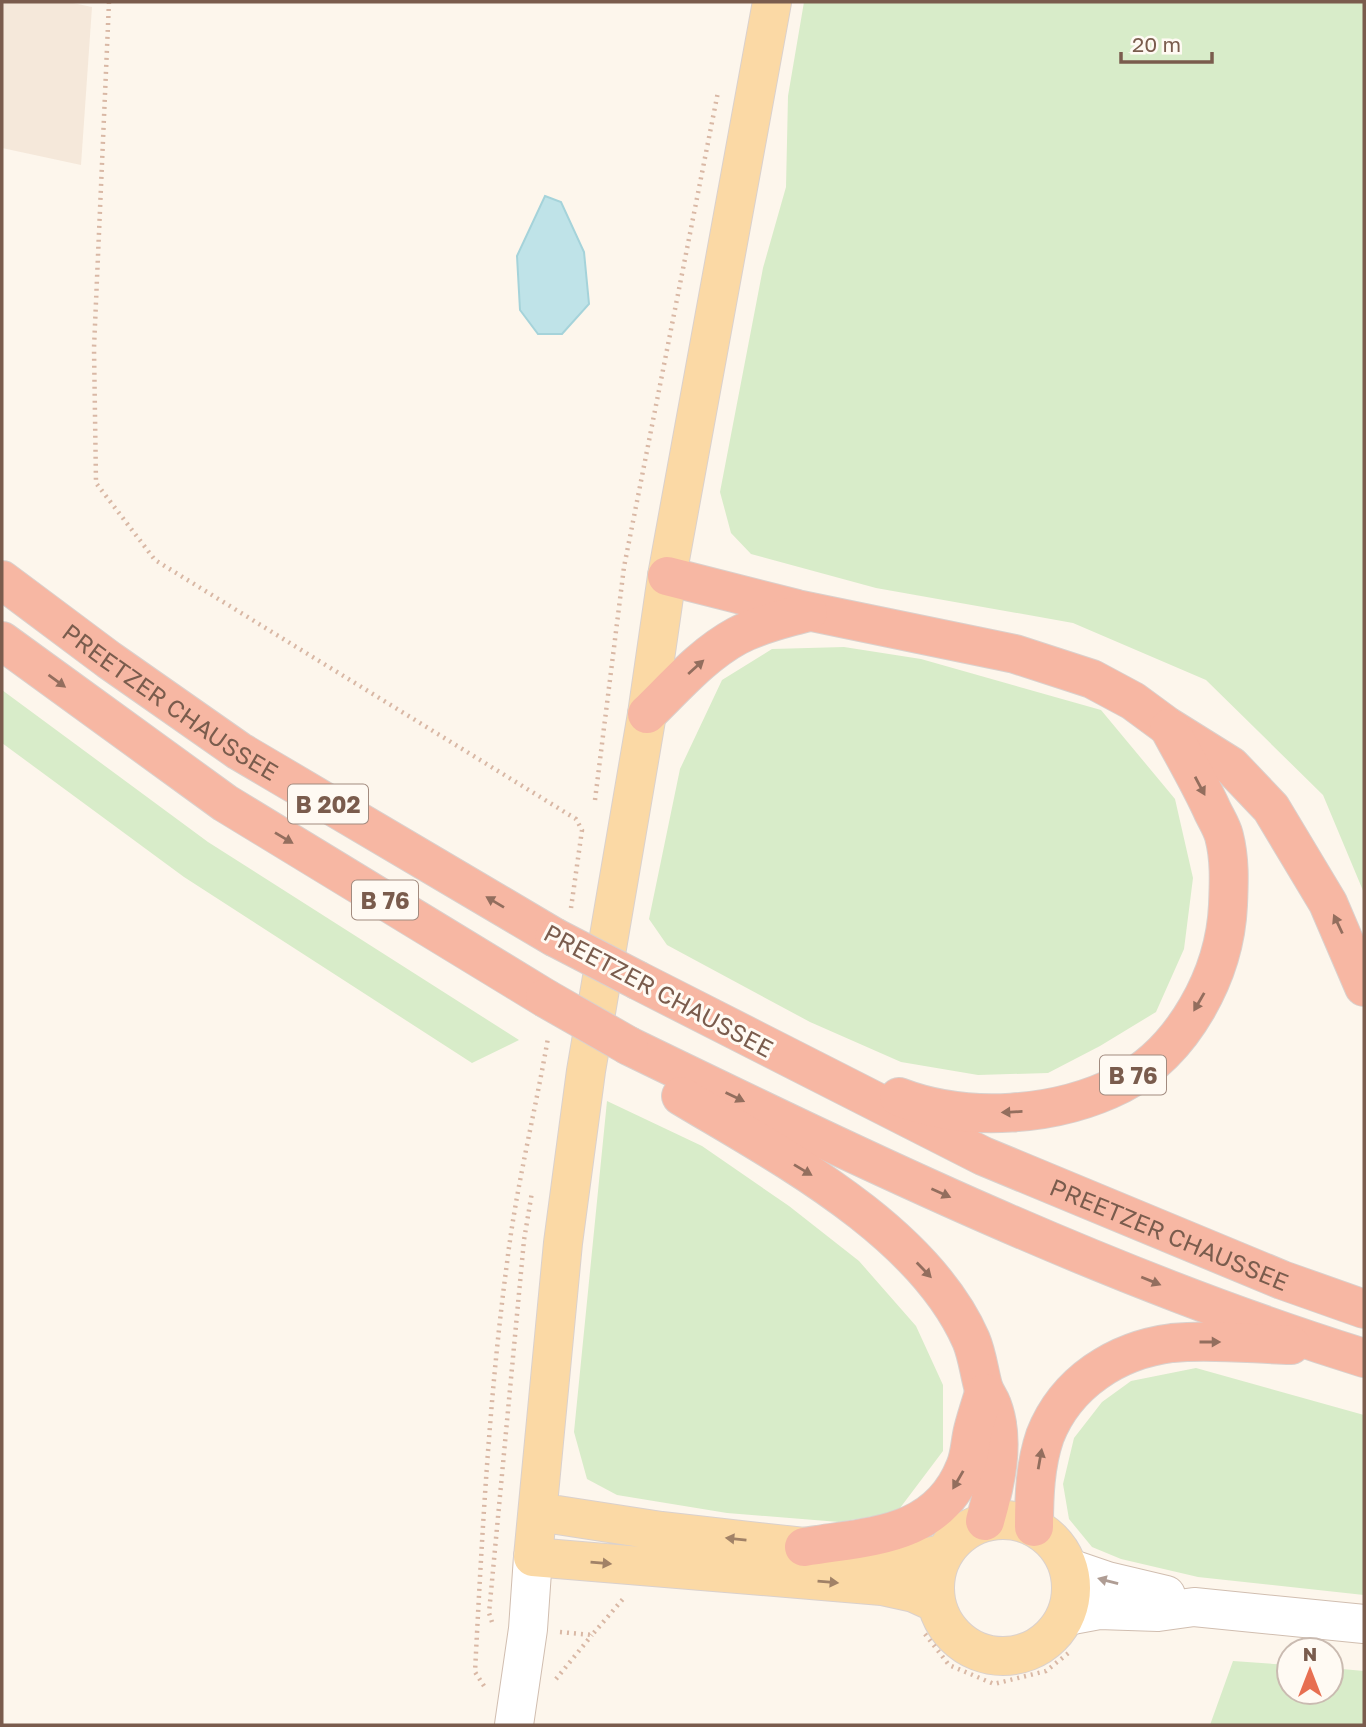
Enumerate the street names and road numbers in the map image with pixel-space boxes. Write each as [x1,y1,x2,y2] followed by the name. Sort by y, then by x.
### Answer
[58,616,284,786] street label: PREETZER CHAUSSEE
[288,784,368,824] road number: B 202
[352,880,418,920] road number: B 76
[540,917,778,1063] street label: PREETZER CHAUSSEE
[1100,1056,1166,1094] road number: B 76
[1046,1171,1293,1296] street label: PREETZER CHAUSSEE

